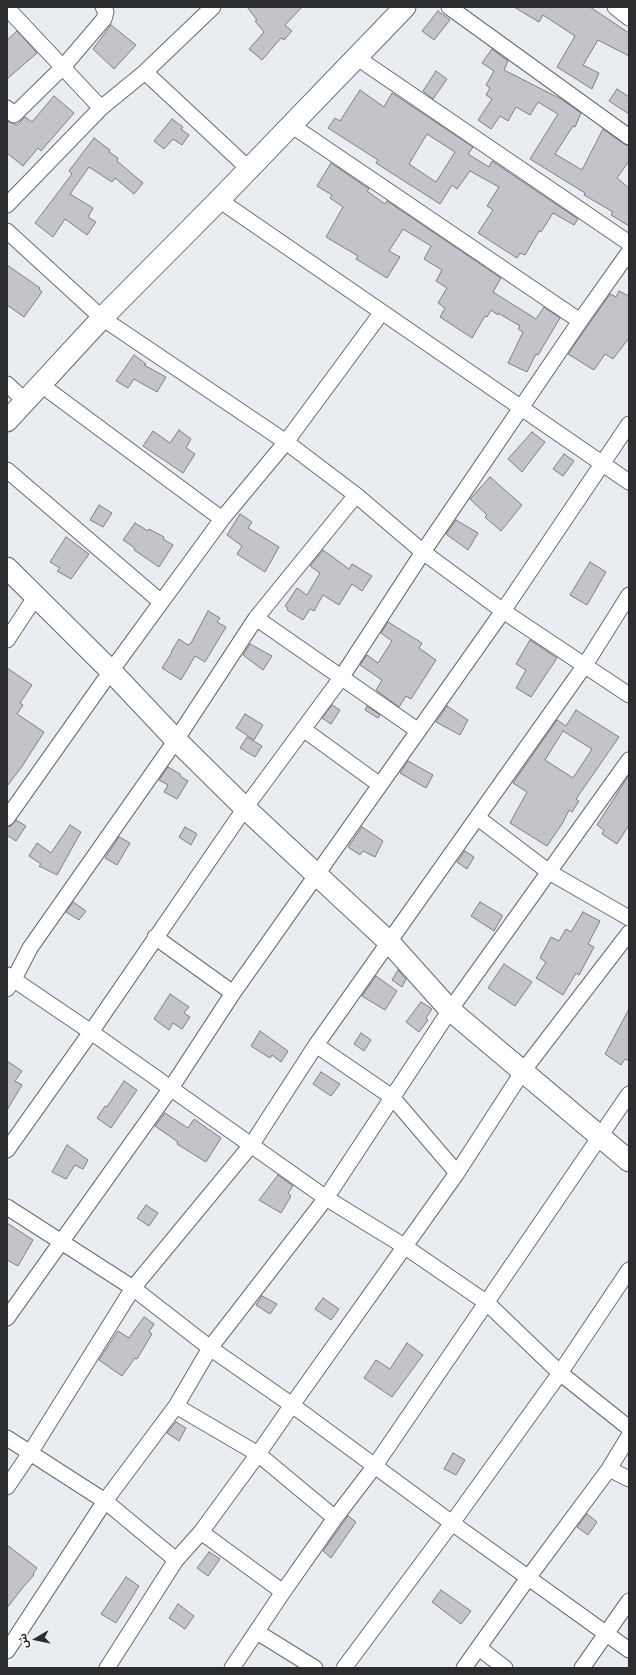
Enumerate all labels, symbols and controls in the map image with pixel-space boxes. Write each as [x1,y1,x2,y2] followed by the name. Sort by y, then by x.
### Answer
[16,1619,56,1659] north arrow
[16,1633,31,1649] text: ش

